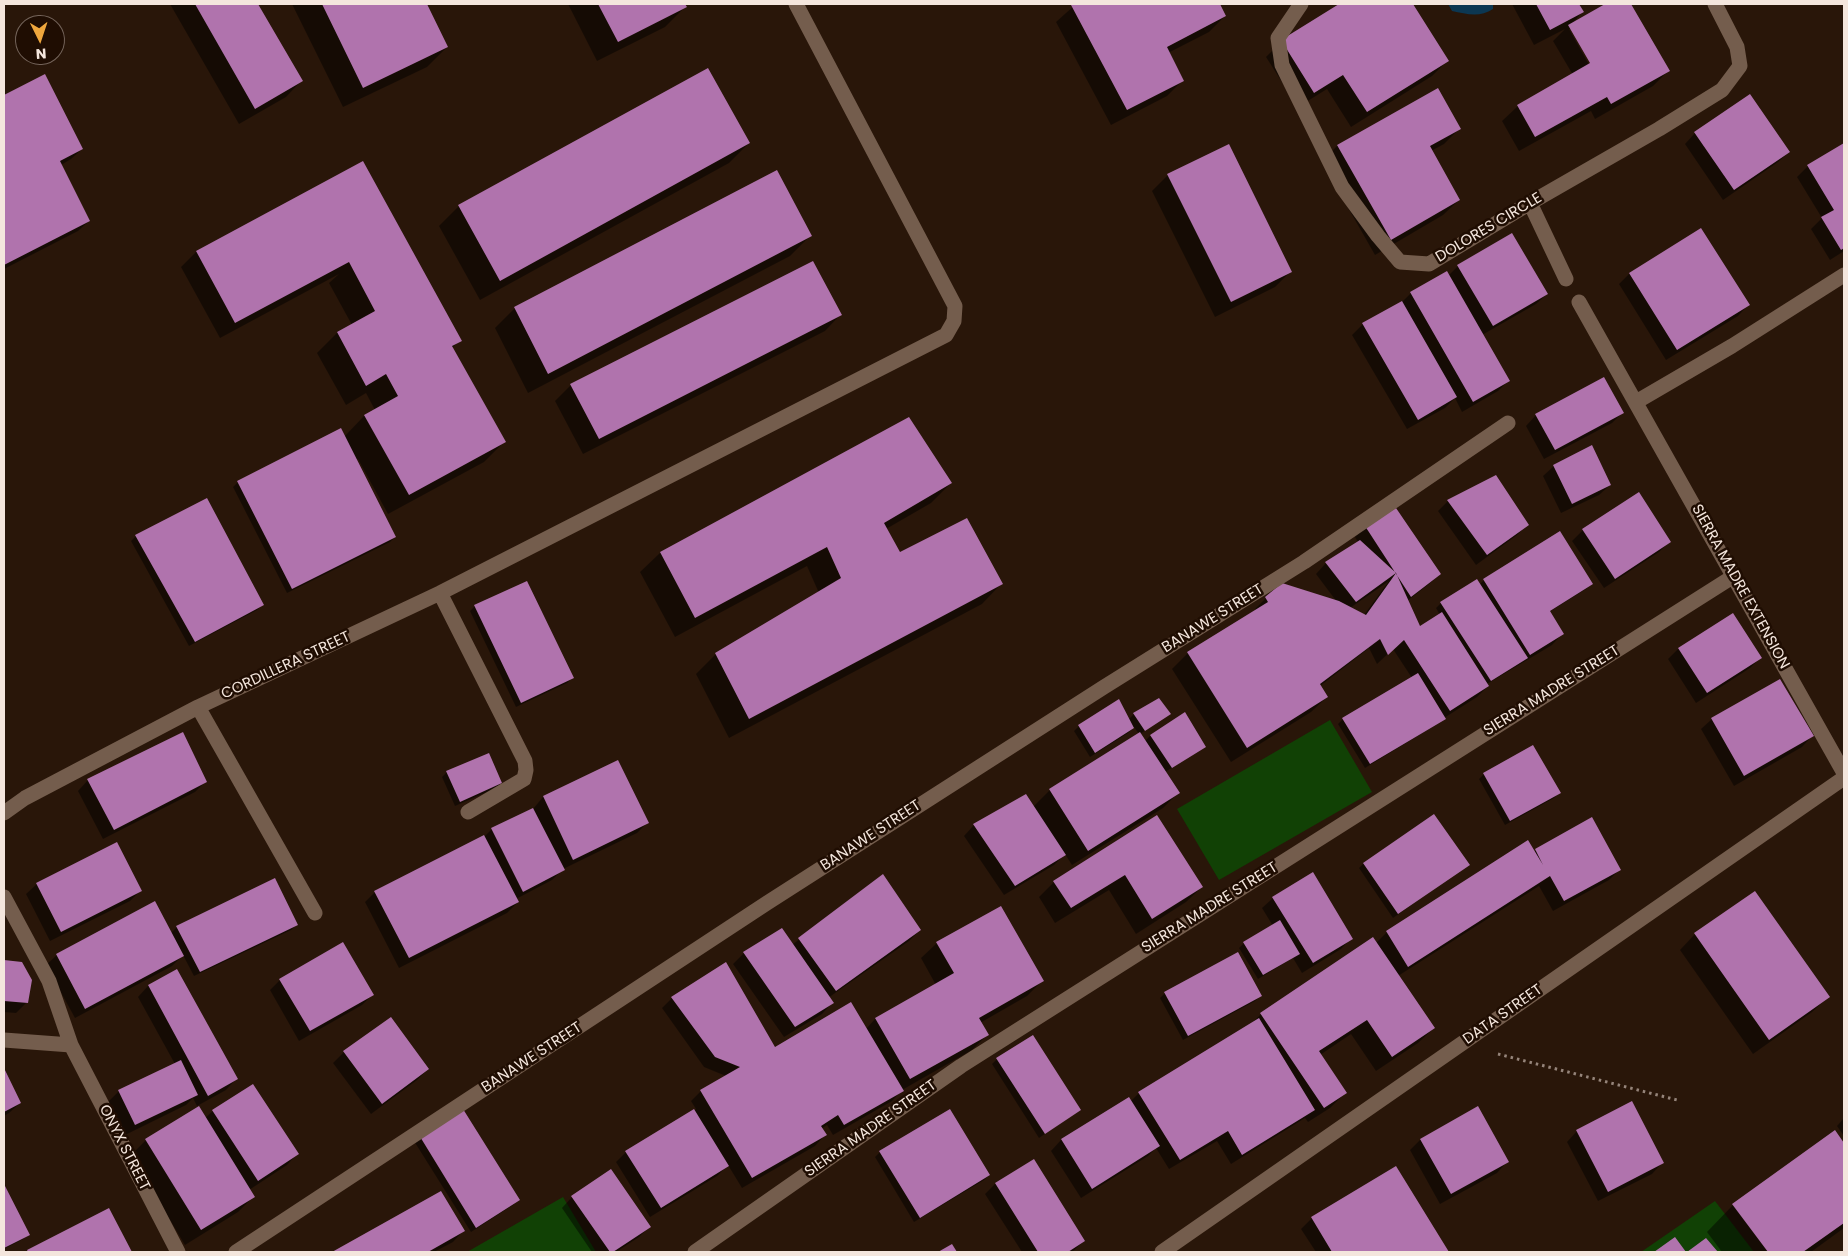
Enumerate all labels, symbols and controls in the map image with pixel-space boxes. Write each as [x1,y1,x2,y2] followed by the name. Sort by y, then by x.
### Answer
[15,15,65,65] north arrow
[35,44,47,64] text: N
[1433,189,1545,267] street label: DOLORES CIRCLE
[1687,502,1793,672] street label: SIERRA MADRE EXTENSION
[1159,581,1267,657] street label: BANAWE STREET
[219,628,353,704] street label: CORDILLERA STREET
[1481,642,1623,740] street label: SIERRA MADRE STREET
[818,797,924,875] street label: BANAWE STREET
[1139,859,1281,957] street label: SIERRA MADRE STREET
[1460,981,1546,1049] street label: DATA STREET
[479,1019,585,1097] street label: BANAWE STREET
[802,1077,940,1181] street label: SIERRA MADRE STREET
[95,1102,153,1194] street label: ONYX STREET

